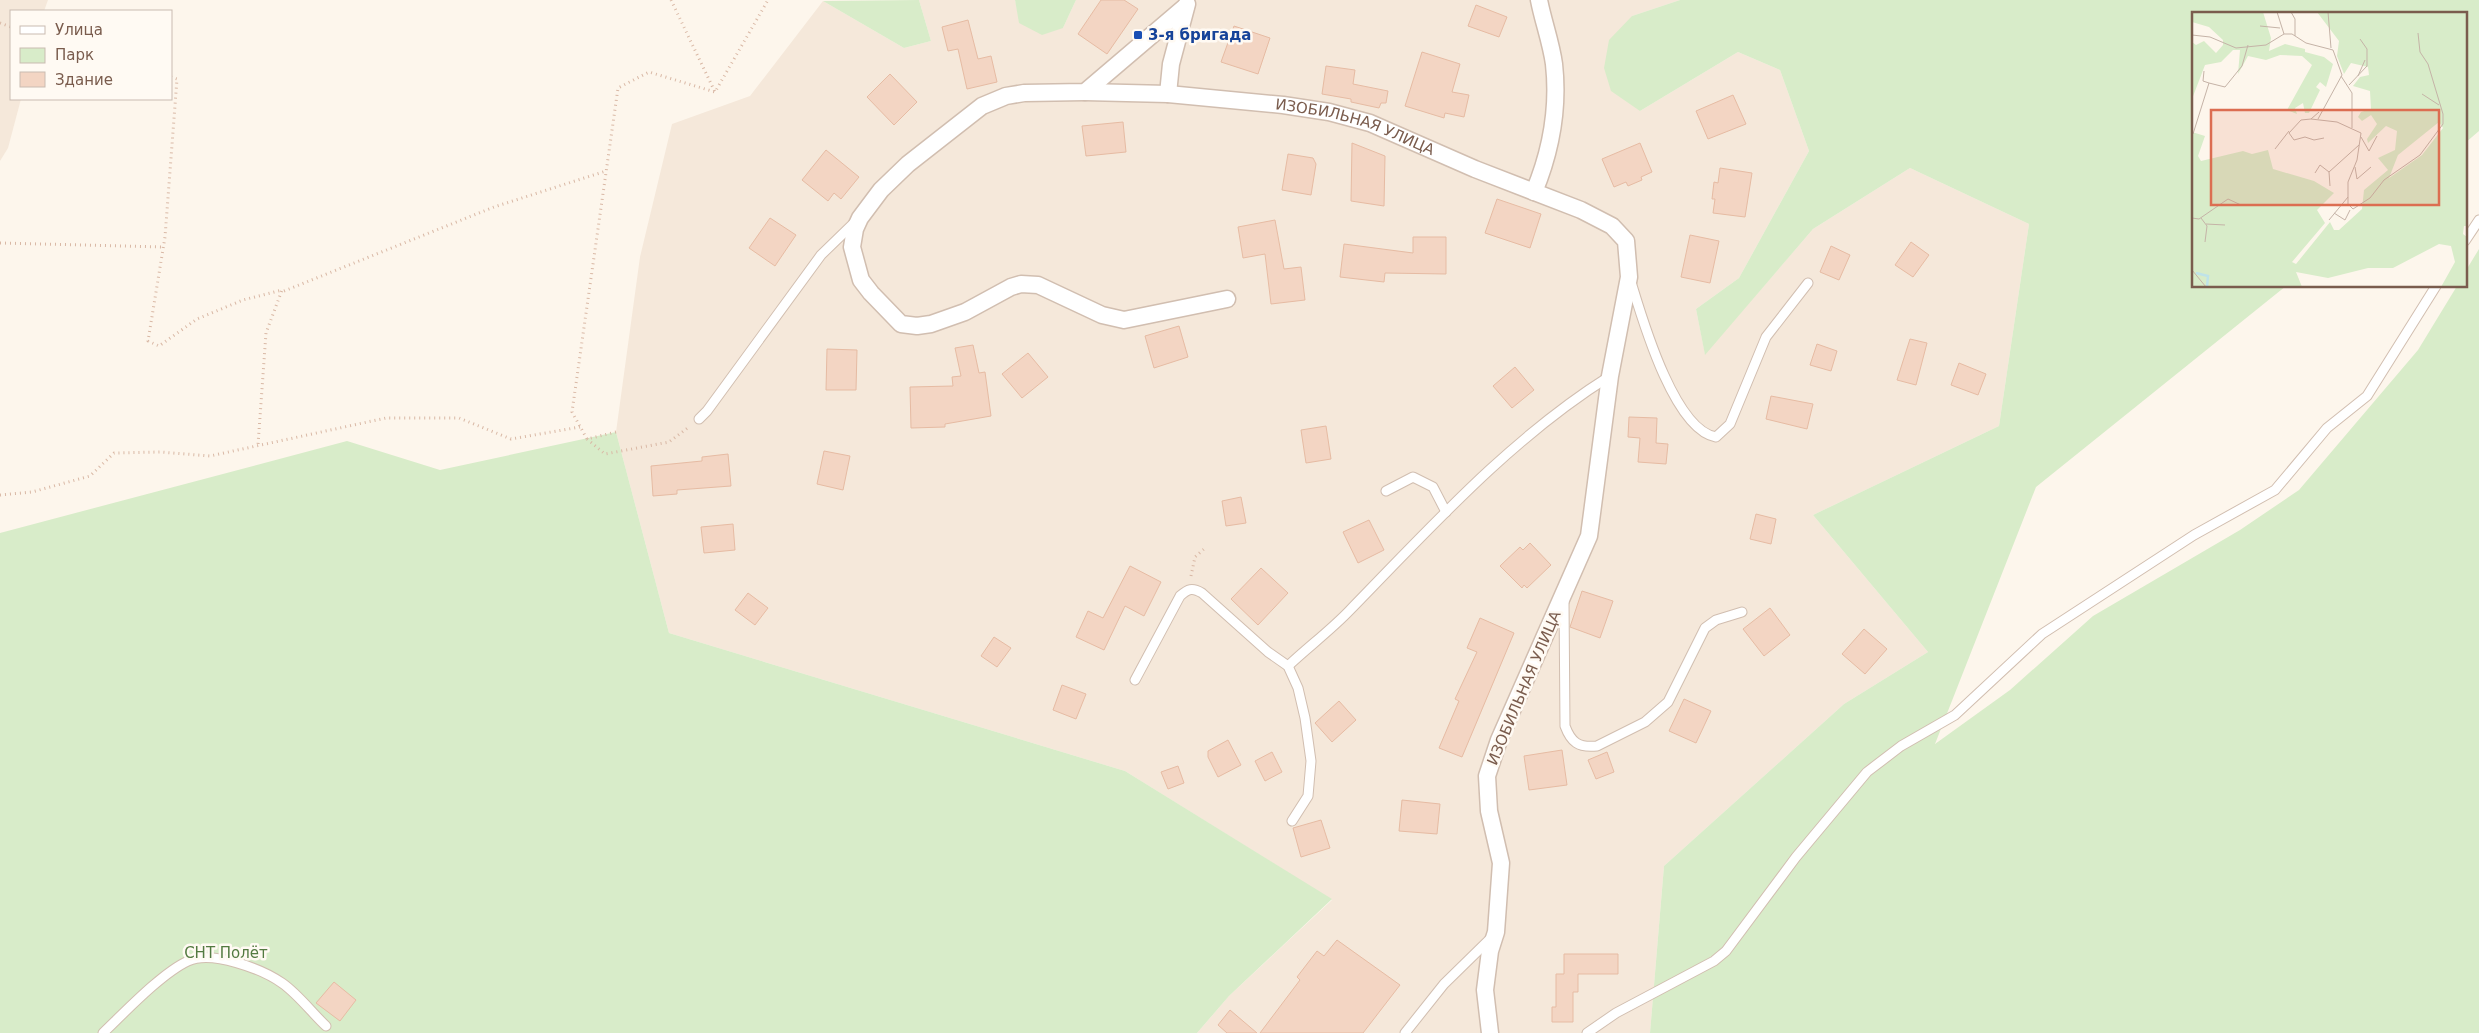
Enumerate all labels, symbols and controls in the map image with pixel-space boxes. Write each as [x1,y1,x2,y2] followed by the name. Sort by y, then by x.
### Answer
[10,10,172,100] legend
[2192,12,2466,288] inset map
[55,21,103,39] text: Улица
[1148,26,1251,44] place label: 3-я бригада
[1132,29,1144,41] marker: 3-я бригада
[55,46,94,64] text: Парк
[55,71,113,89] text: Здание
[1275,95,1438,159] street label: ИЗОБИЛЬНАЯ УЛИЦА
[1483,607,1565,768] street label: ИЗОБИЛЬНАЯ УЛИЦА
[184,944,268,962] park label: СНТ Полёт

